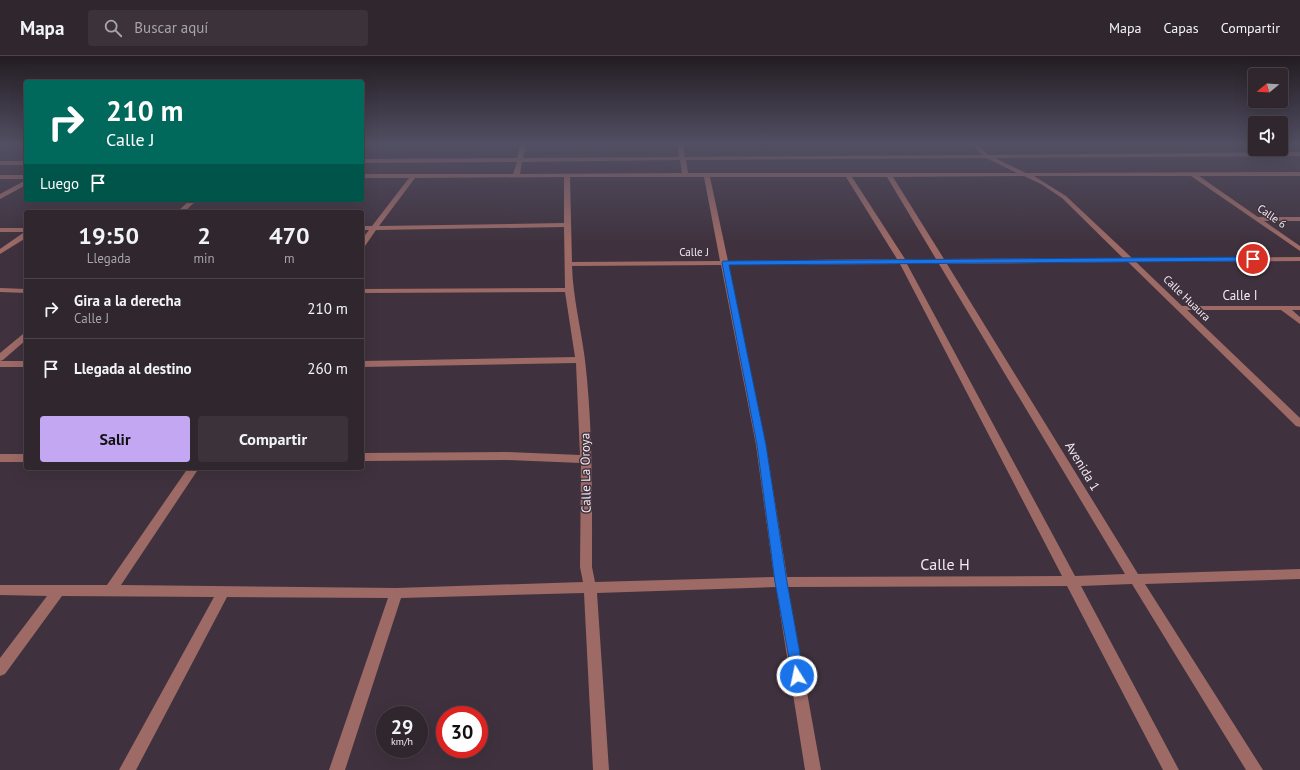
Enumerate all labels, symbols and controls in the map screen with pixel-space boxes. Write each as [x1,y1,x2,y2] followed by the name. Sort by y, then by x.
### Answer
[88,10,368,46] search box
[20,16,64,40] text: Mapa
[102,17,124,39] icon: search
[134,18,208,37] text: Buscar aquí
[1109,19,1142,37] text: Mapa
[1164,19,1199,37] text: Capas
[1221,19,1280,37] text: Compartir
[1248,68,1288,108] north arrow
[1248,68,1288,156] map controls
[106,92,183,129] text: 210 m
[40,96,92,148] icon: right
[1248,116,1288,156] button: sound
[106,128,155,151] text: Calle J
[87,172,109,194] icon: arrive
[40,174,79,193] text: Luego
[1255,201,1289,231] street label: Calle 6
[78,220,139,251] text: 19:50
[197,220,211,251] text: 2
[269,220,310,251] text: 470
[1236,242,1270,276] pin
[679,245,709,259] street label: Calle J
[1242,248,1264,270] icon: arrive
[87,250,131,267] text: Llegada
[193,250,215,267] text: min
[284,250,295,267] text: m
[1160,272,1214,324] street label: Calle Huaura
[1222,287,1258,304] street label: Calle I
[74,291,181,310] text: Gira a la derecha
[40,298,62,320] icon: right
[307,299,348,318] text: 210 m
[74,310,109,327] text: Calle J
[40,358,62,380] icon: arrive
[74,359,192,378] text: Llegada al destino
[307,359,348,378] text: 260 m
[40,416,190,462] button: Salir
[198,416,348,462] button: Compartir
[576,433,595,513] street label: Calle La Oroya
[1061,439,1104,494] street label: Avenida 1
[920,554,970,574] street label: Calle H
[776,655,818,697] position arrow
[436,706,488,758] speed limit sign: 30
[391,714,413,740] text: 29
[391,735,413,748] text: km/h

